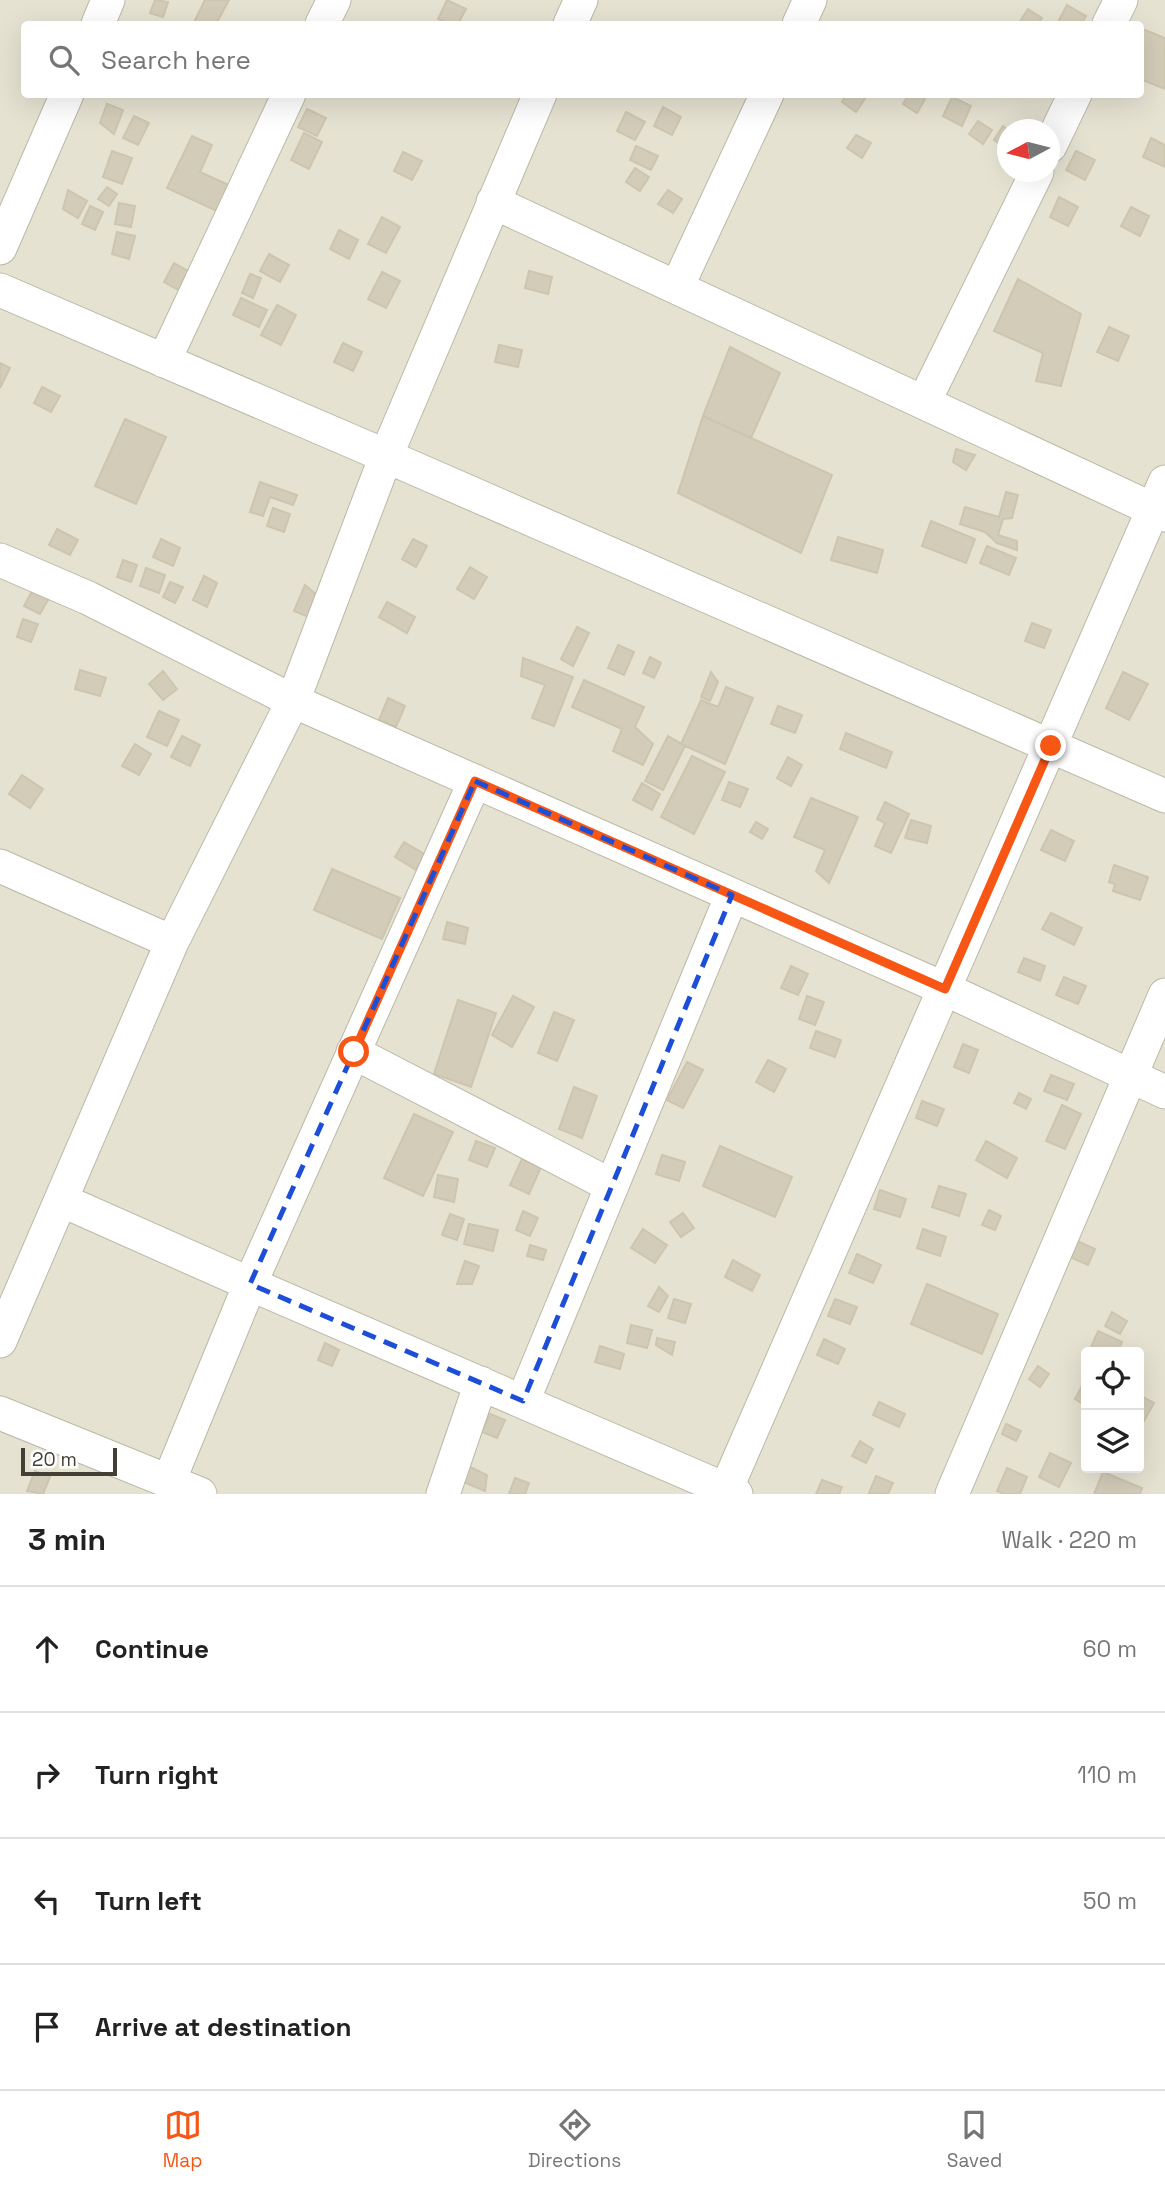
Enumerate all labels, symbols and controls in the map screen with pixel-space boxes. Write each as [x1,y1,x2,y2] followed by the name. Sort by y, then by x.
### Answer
[21,21,1144,98] search box
[45,41,83,79] icon: search
[101,43,251,77] text: Search here
[997,119,1060,182] north arrow
[1035,730,1066,761] route end
[338,1036,369,1067] route start
[1081,1347,1144,1473] map controls
[1081,1347,1144,1410] button: locate
[1081,1410,1144,1473] button: layers
[21,1445,117,1477] scale bar
[32,1447,77,1472] text: 20 m
[28,1520,106,1559] text: 3 min
[1002,1525,1137,1555] text: Walk · 220 m
[28,1630,66,1668] icon: ahead
[95,1632,209,1666] text: Continue
[1082,1634,1137,1664] text: 60 m
[28,1756,66,1794] icon: right
[95,1758,219,1792] text: Turn right
[1077,1760,1137,1790] text: 110 m
[28,1882,66,1920] icon: left
[95,1884,202,1918] text: Turn left
[1083,1886,1137,1916] text: 50 m
[28,2008,66,2046] icon: arrive
[95,2010,352,2044] text: Arrive at destination
[163,2106,202,2173] tab: Map
[528,2106,621,2173] tab: Directions
[947,2106,1002,2173] tab: Saved

